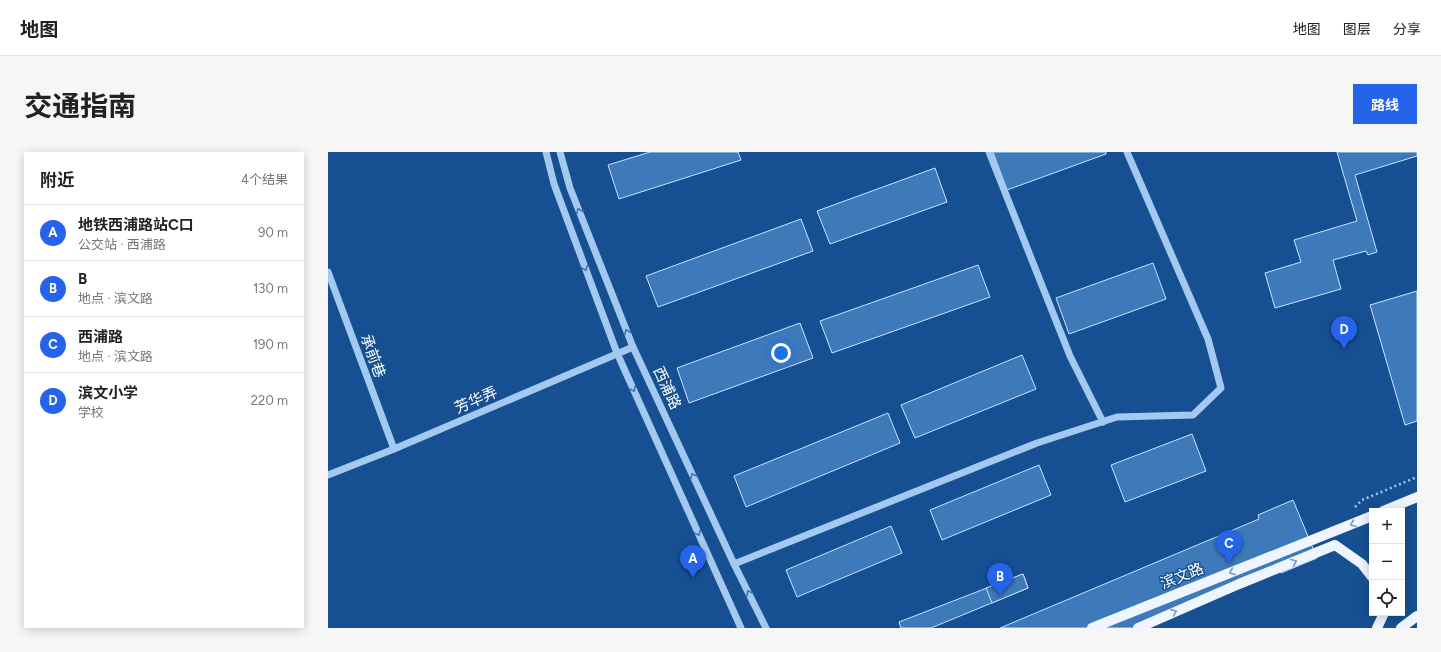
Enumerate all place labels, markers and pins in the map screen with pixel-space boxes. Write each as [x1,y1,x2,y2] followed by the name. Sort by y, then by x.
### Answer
[1331,316,1357,349] pin: D
[1216,530,1242,563] pin: C
[680,545,706,578] pin: A
[987,563,1013,596] pin: B

